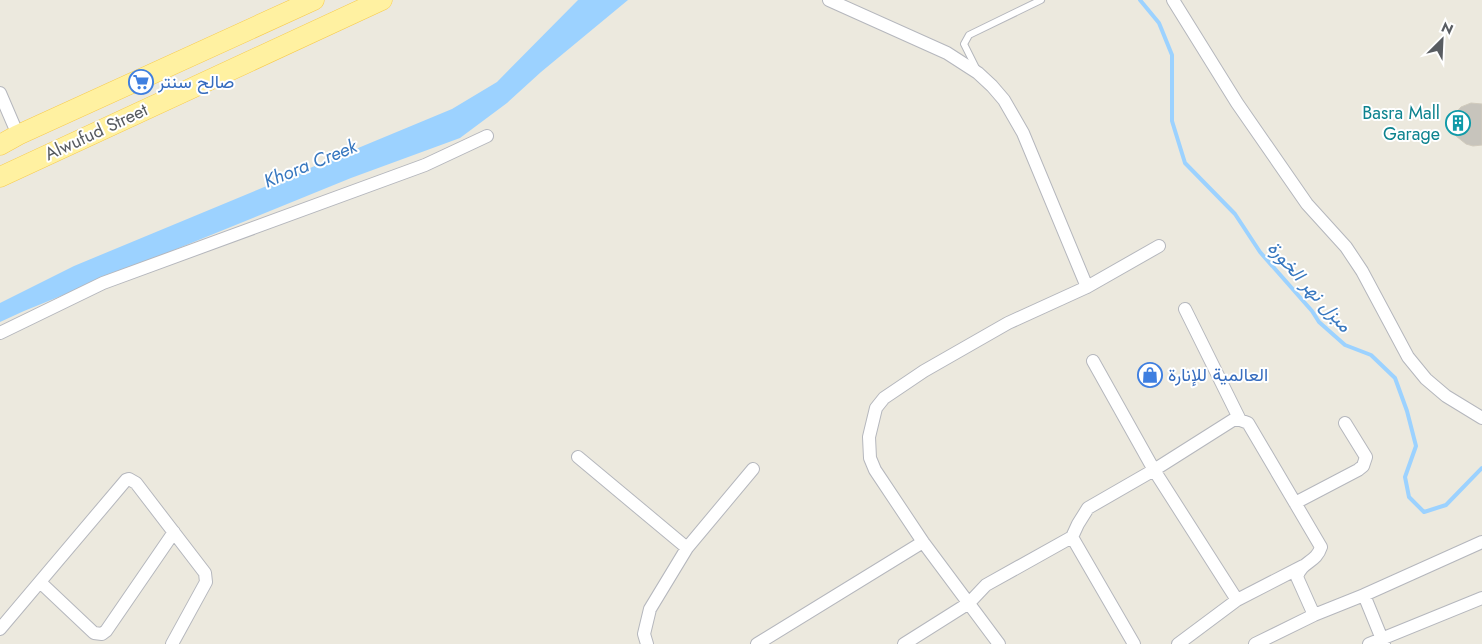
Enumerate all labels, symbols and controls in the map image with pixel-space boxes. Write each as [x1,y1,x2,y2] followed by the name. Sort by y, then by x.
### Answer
[1417,15,1467,65] north arrow
[1438,17,1456,40] text: N
[128,69,154,95] supermarket icon: صالح سنتر
[157,69,234,95] place label: صالح سنتر
[40,96,152,167] street label: Alwufud Street
[1362,100,1440,147] place label: Basra Mall Garage
[1445,110,1471,136] building icon: Basra Mall Garage
[259,132,362,194] water label: Khora Creek
[1261,235,1359,339] water label: مبزل نهر الخورة
[1137,362,1163,388] shop icon: العالمية للإنارة
[1168,362,1268,388] place label: العالمية للإنارة

